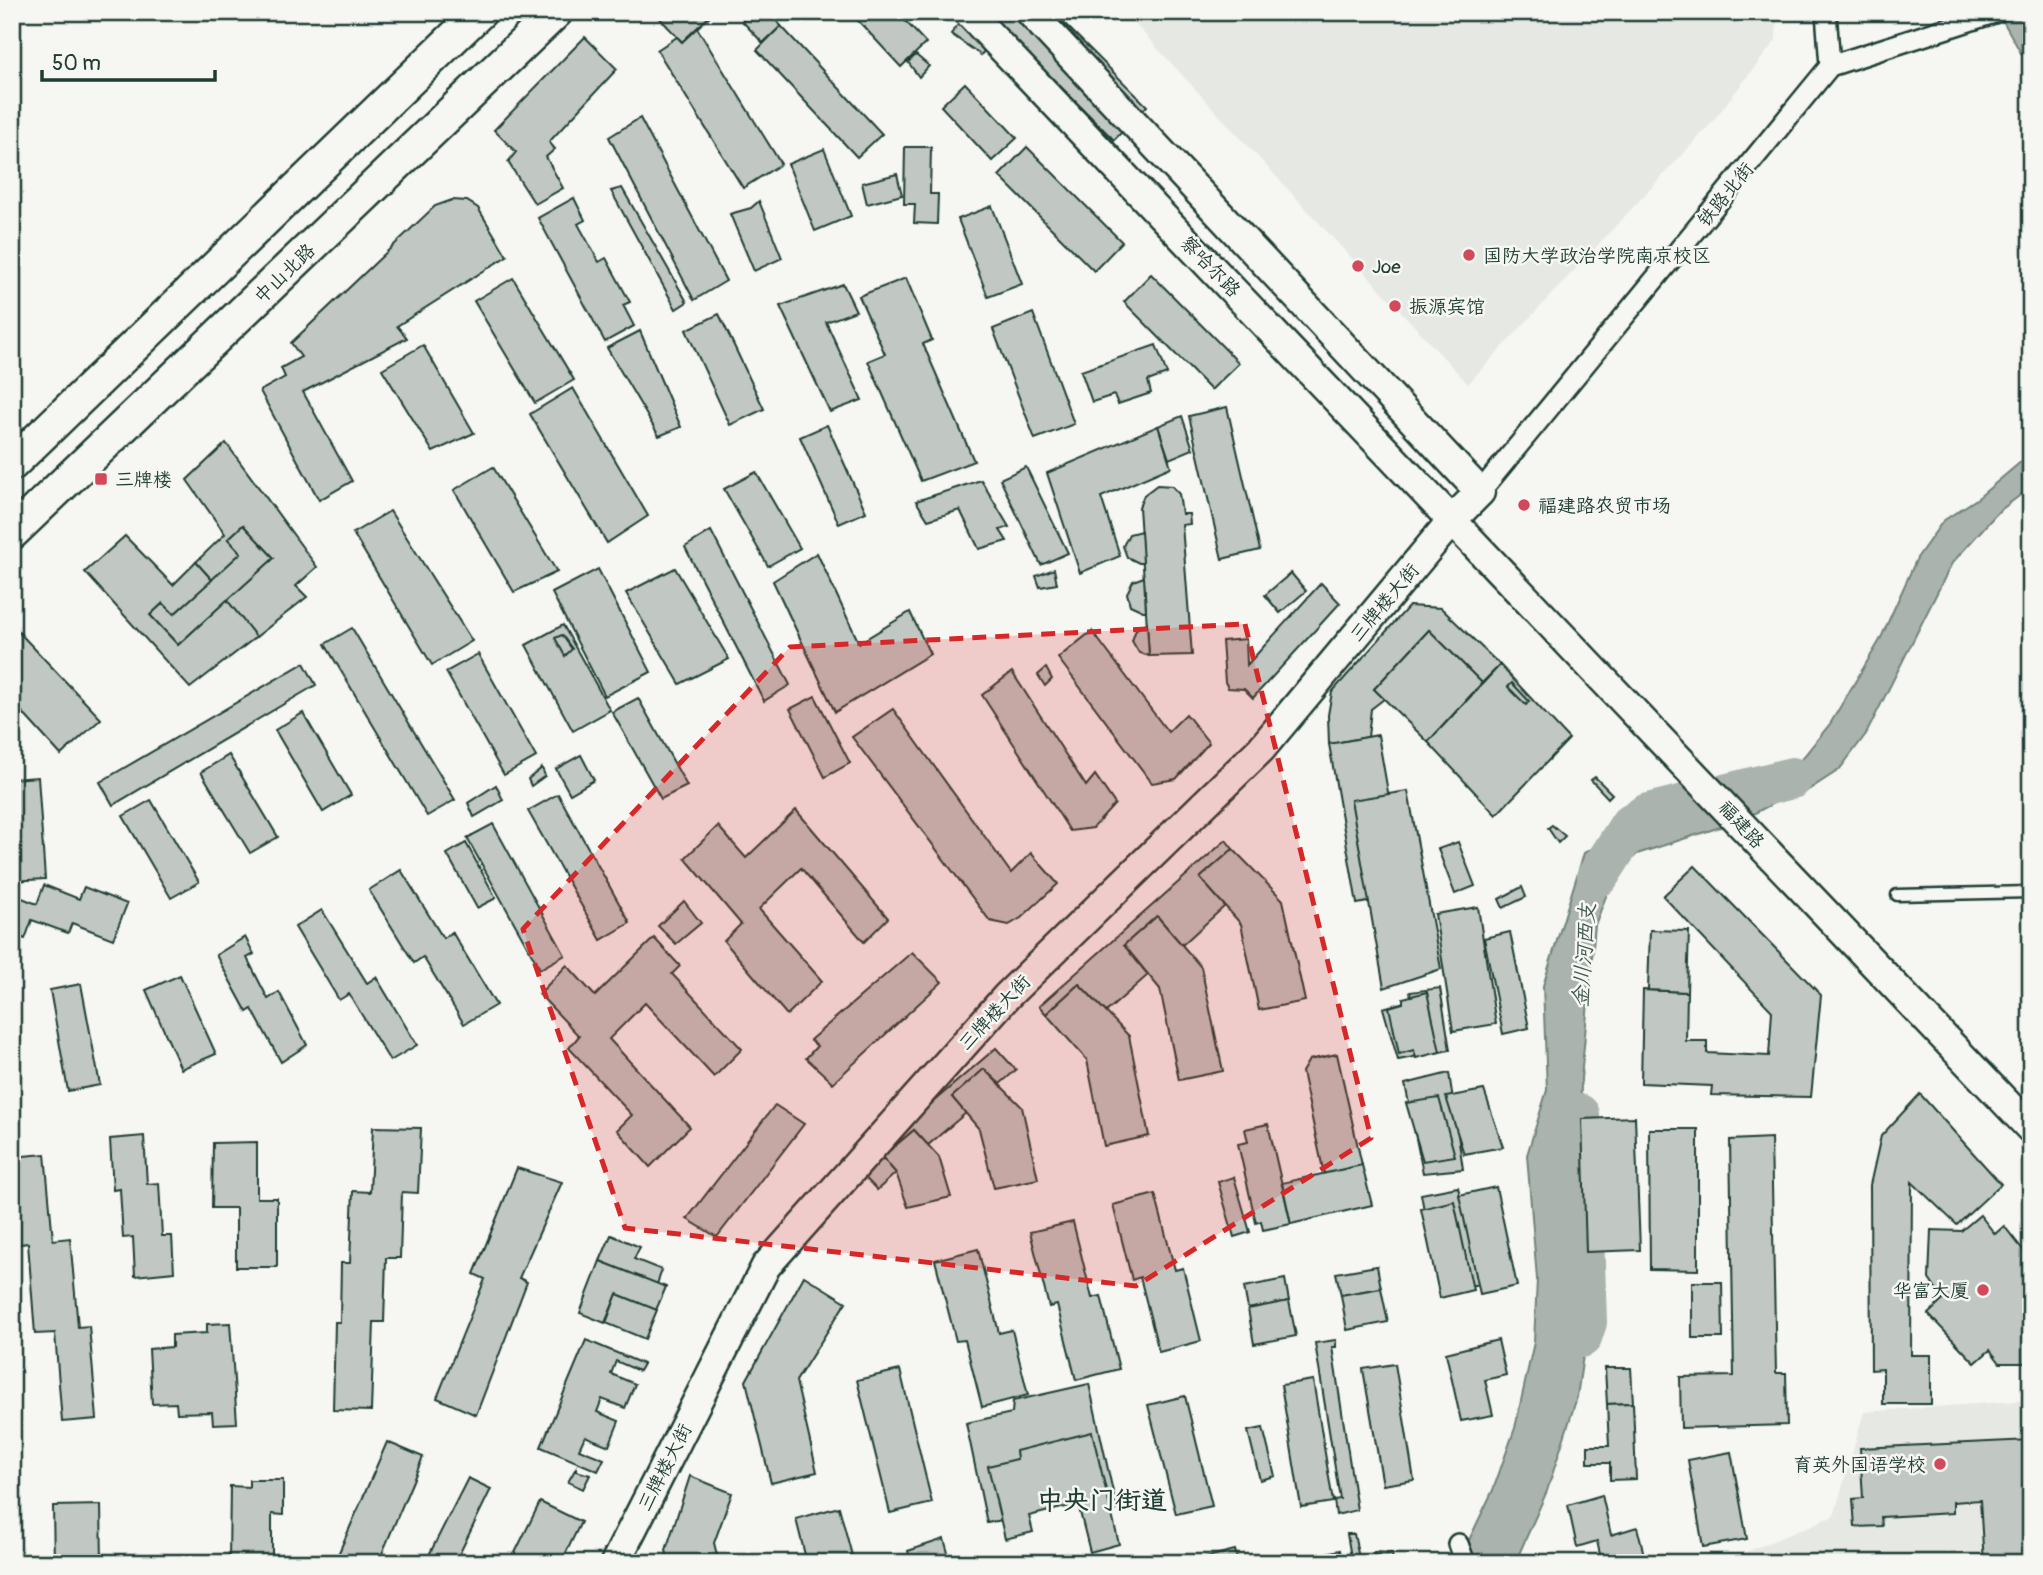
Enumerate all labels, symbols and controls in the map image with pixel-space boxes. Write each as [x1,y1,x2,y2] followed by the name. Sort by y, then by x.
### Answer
[42,38,215,82] scale bar
[52,50,101,77] text: 50 m
[1693,158,1759,232] street label: 铁路北街
[1175,231,1245,302] street label: 察哈尔路
[249,239,320,309] street label: 中山北路
[1483,244,1711,268] place label: 国防大学政治学院南京校区
[1461,247,1477,263] marker: 国防大学政治学院南京校区
[1372,255,1401,279] place label: Joe
[1350,258,1366,274] marker: Joe
[1409,295,1485,319] place label: 振源宾馆
[1387,298,1403,314] marker: 振源宾馆
[115,468,172,492] place label: 三牌楼
[93,471,109,487] marker: 三牌楼
[1538,494,1671,518] place label: 福建路农贸市场
[1516,497,1532,513] marker: 福建路农贸市场
[1345,559,1424,647] street label: 三牌楼大街
[1713,796,1769,854] street label: 福建路
[1567,902,1602,1008] water label: 金川河西支
[954,970,1036,1056] street label: 三牌楼大街
[1893,1279,1969,1303] place label: 华富大厦
[1975,1282,1991,1298] marker: 华富大厦
[633,1420,697,1515] street label: 三牌楼大街
[1793,1453,1926,1477] place label: 育英外国语学校
[1932,1456,1948,1472] marker: 育英外国语学校
[1037,1485,1167,1517] district label: 中央门街道

